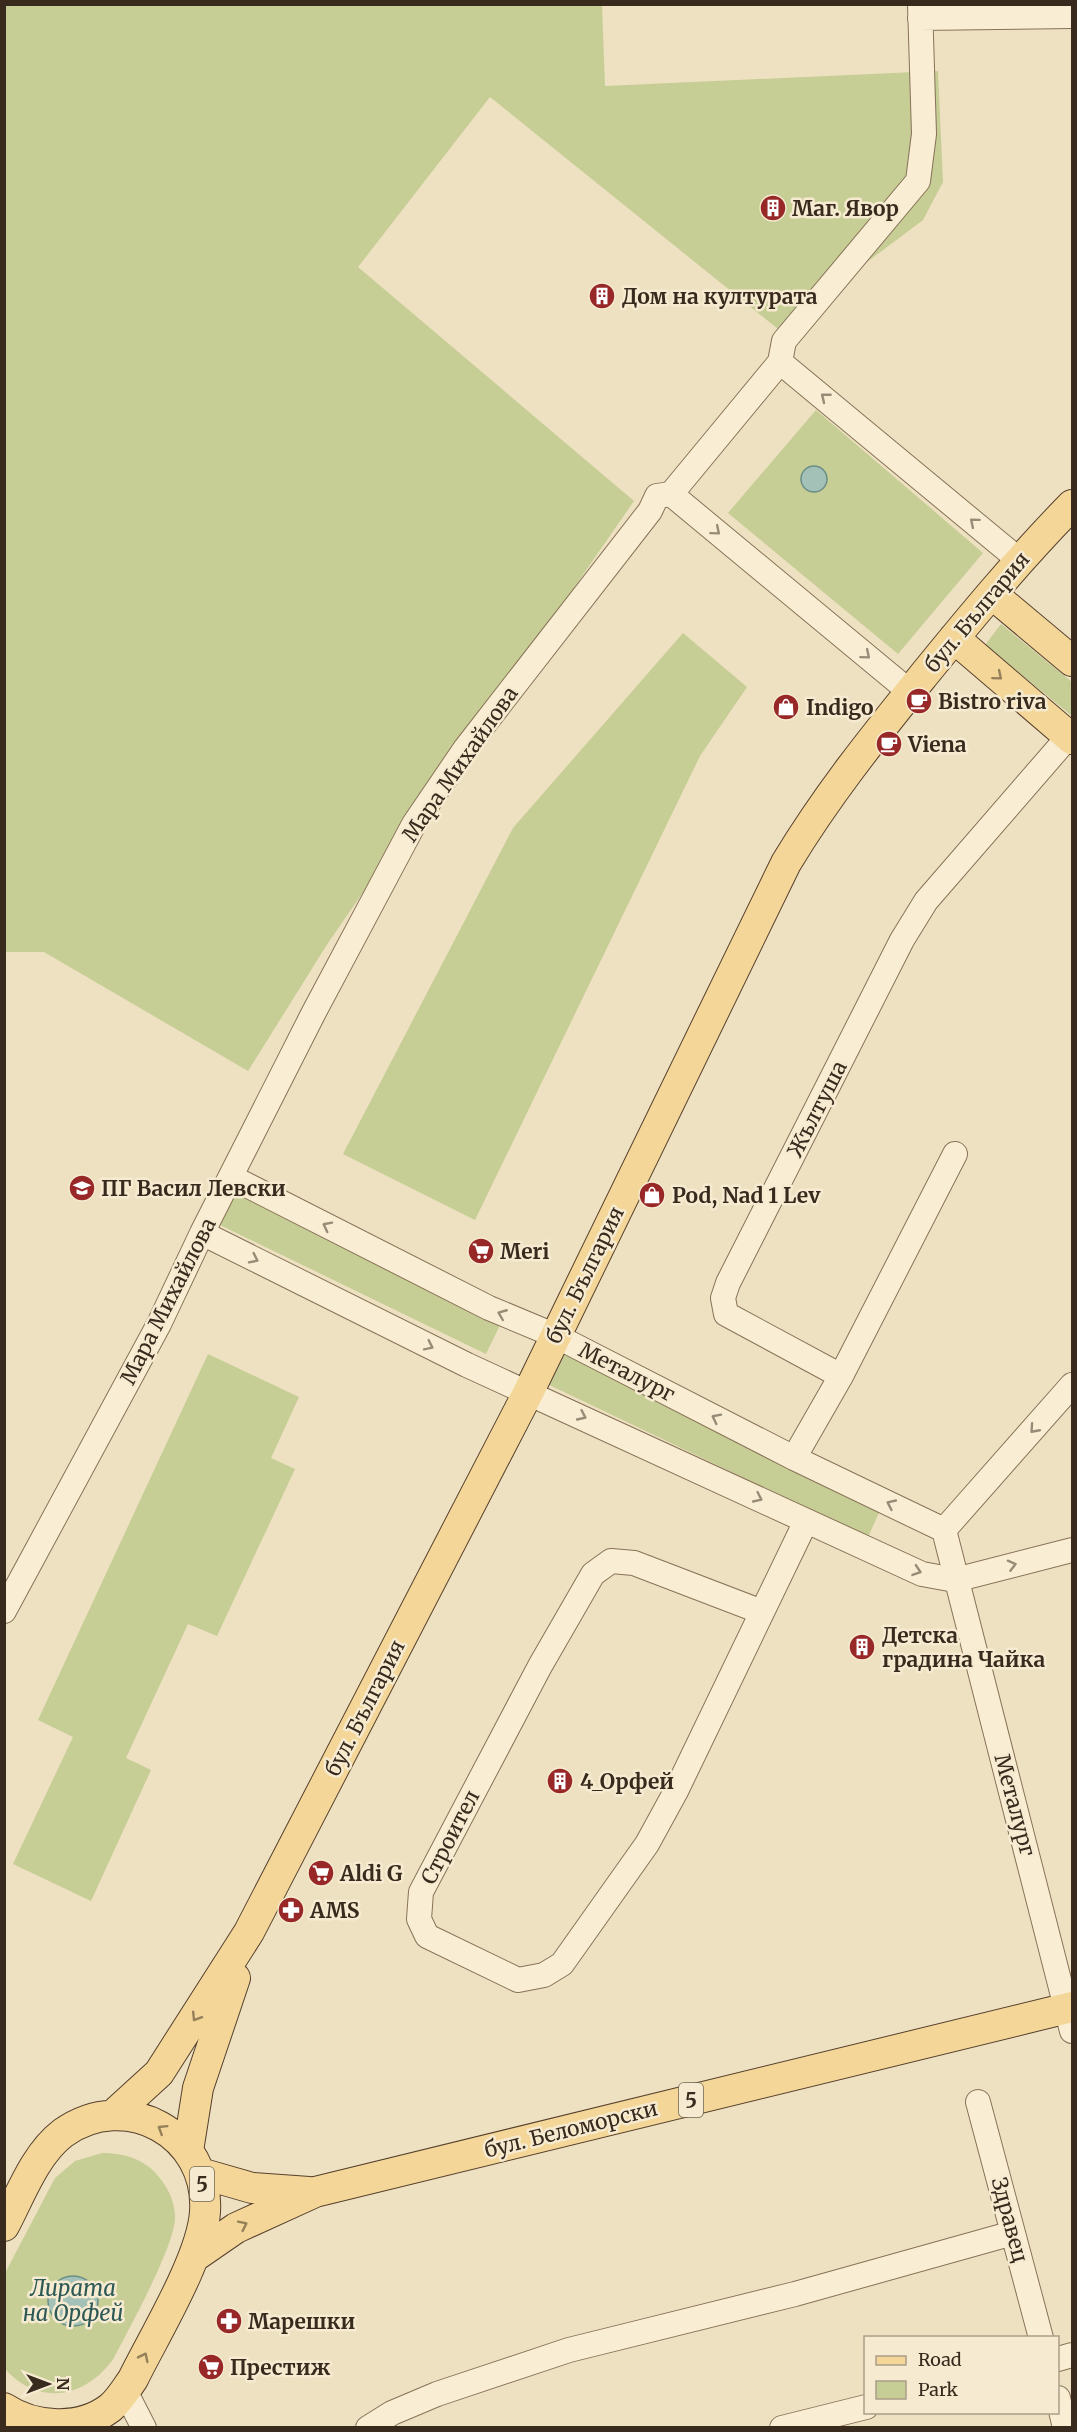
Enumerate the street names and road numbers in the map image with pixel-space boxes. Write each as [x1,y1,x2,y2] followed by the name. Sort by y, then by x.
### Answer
[919,546,1035,678] street label: бул. България
[396,681,524,847] street label: Мара Михайлова
[781,1056,853,1162] street label: Жълтуша
[540,1202,630,1348] street label: бул. България
[114,1213,222,1389] street label: Мара Михайлова
[574,1336,680,1408] street label: Металург
[319,1635,411,1781] street label: бул. България
[988,1751,1042,1859] street label: Металург
[415,1785,485,1889] street label: Строител
[679,2083,703,2117] road number: 5
[482,2094,660,2164] street label: бул. Беломорски
[190,2167,214,2201] road number: 5
[986,2174,1034,2266] street label: Здравец

